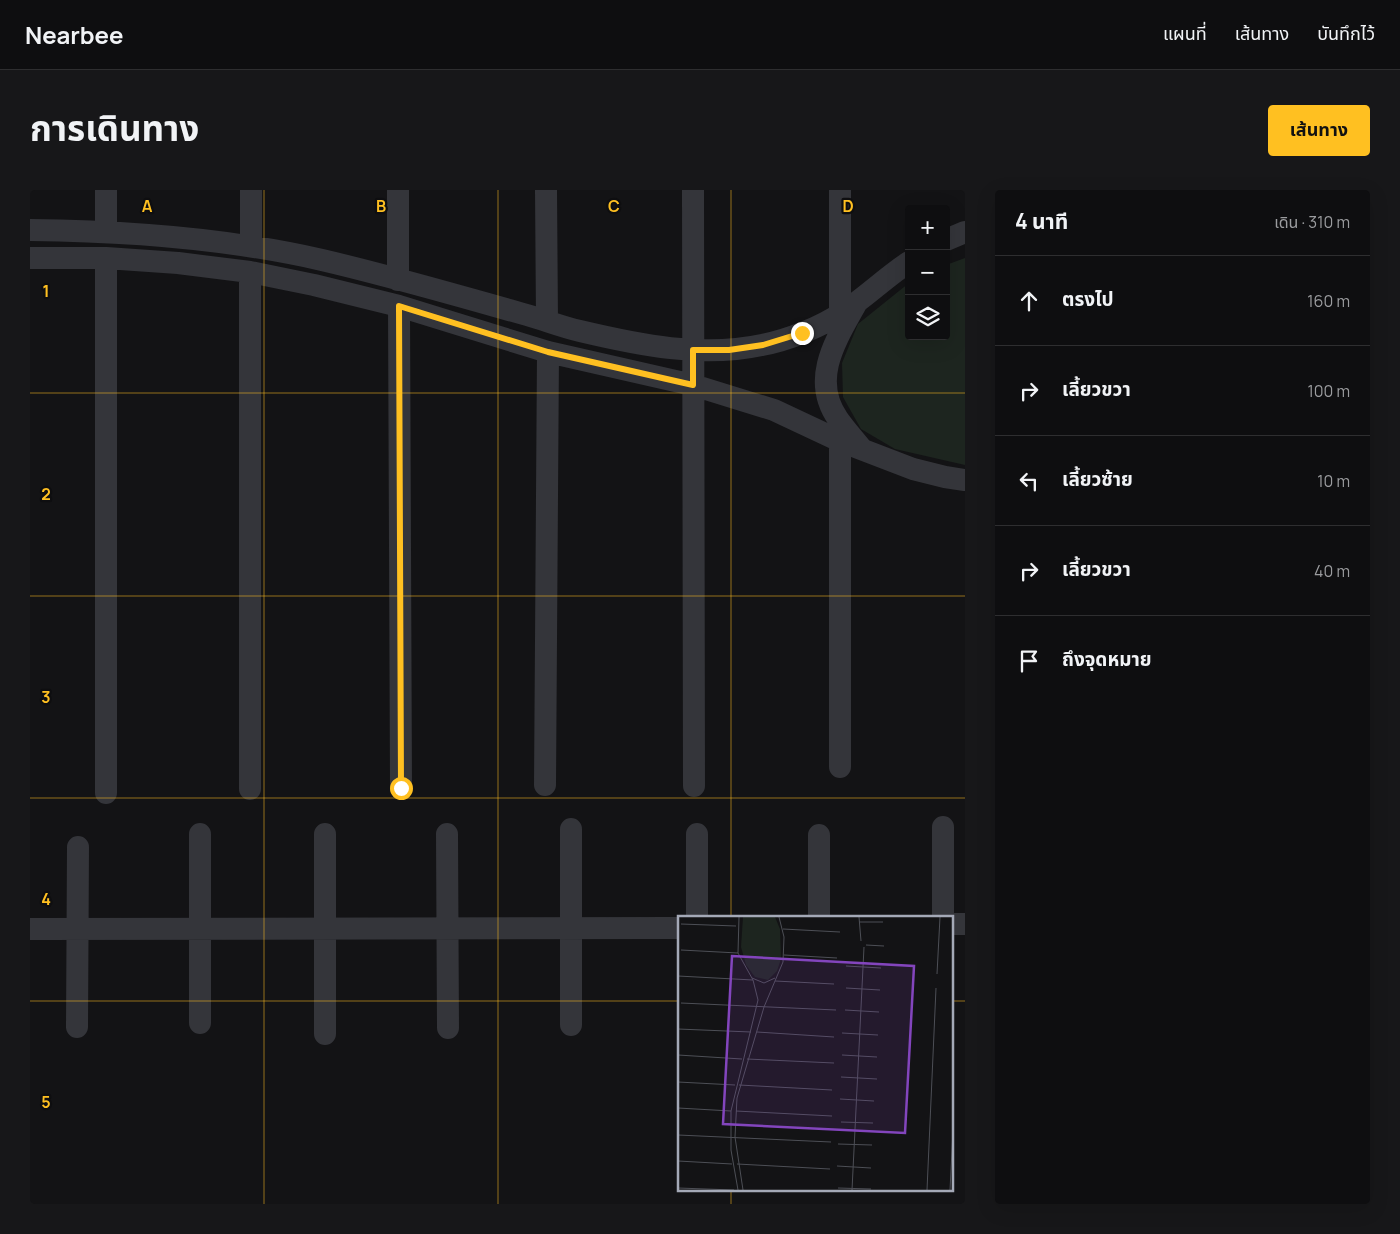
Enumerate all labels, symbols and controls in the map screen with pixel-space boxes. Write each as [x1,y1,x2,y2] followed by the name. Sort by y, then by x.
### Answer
[25,18,124,51] text: Nearbee
[1163,21,1207,45] text: แผนที่
[1235,21,1289,45] text: เส้นทาง
[1317,21,1375,45] text: บันทึกไว้
[30,104,199,152] text: การเดินทาง
[1268,105,1370,156] button: เส้นทาง
[142,195,153,217] text: A
[376,195,386,217] text: B
[608,195,620,217] text: C
[842,195,854,217] text: D
[905,205,950,340] map controls
[905,205,950,250] button: +
[1015,207,1068,235] text: 4 นาที
[1274,211,1350,233] text: เดิน · 310 m
[905,250,950,295] button: −
[42,280,50,302] text: 1
[1062,286,1114,312] text: ตรงไป
[1015,287,1043,315] icon: ahead
[1307,290,1350,312] text: 160 m
[905,295,950,340] button: layers
[791,322,814,345] route end
[1062,376,1131,402] text: เลี้ยวขวา
[1015,377,1043,405] icon: right
[1307,380,1350,402] text: 100 m
[1062,466,1133,492] text: เลี้ยวซ้าย
[1015,467,1043,495] icon: left
[1317,470,1350,492] text: 10 m
[41,483,51,505] text: 2
[1062,556,1131,582] text: เลี้ยวขวา
[1015,557,1043,585] icon: right
[1314,560,1350,582] text: 40 m
[1062,646,1152,672] text: ถึงจุดหมาย
[1015,647,1043,675] icon: arrive
[41,686,51,708] text: 3
[390,777,413,800] route start
[41,888,51,910] text: 4
[678,916,952,1192] inset map
[41,1091,51,1113] text: 5

